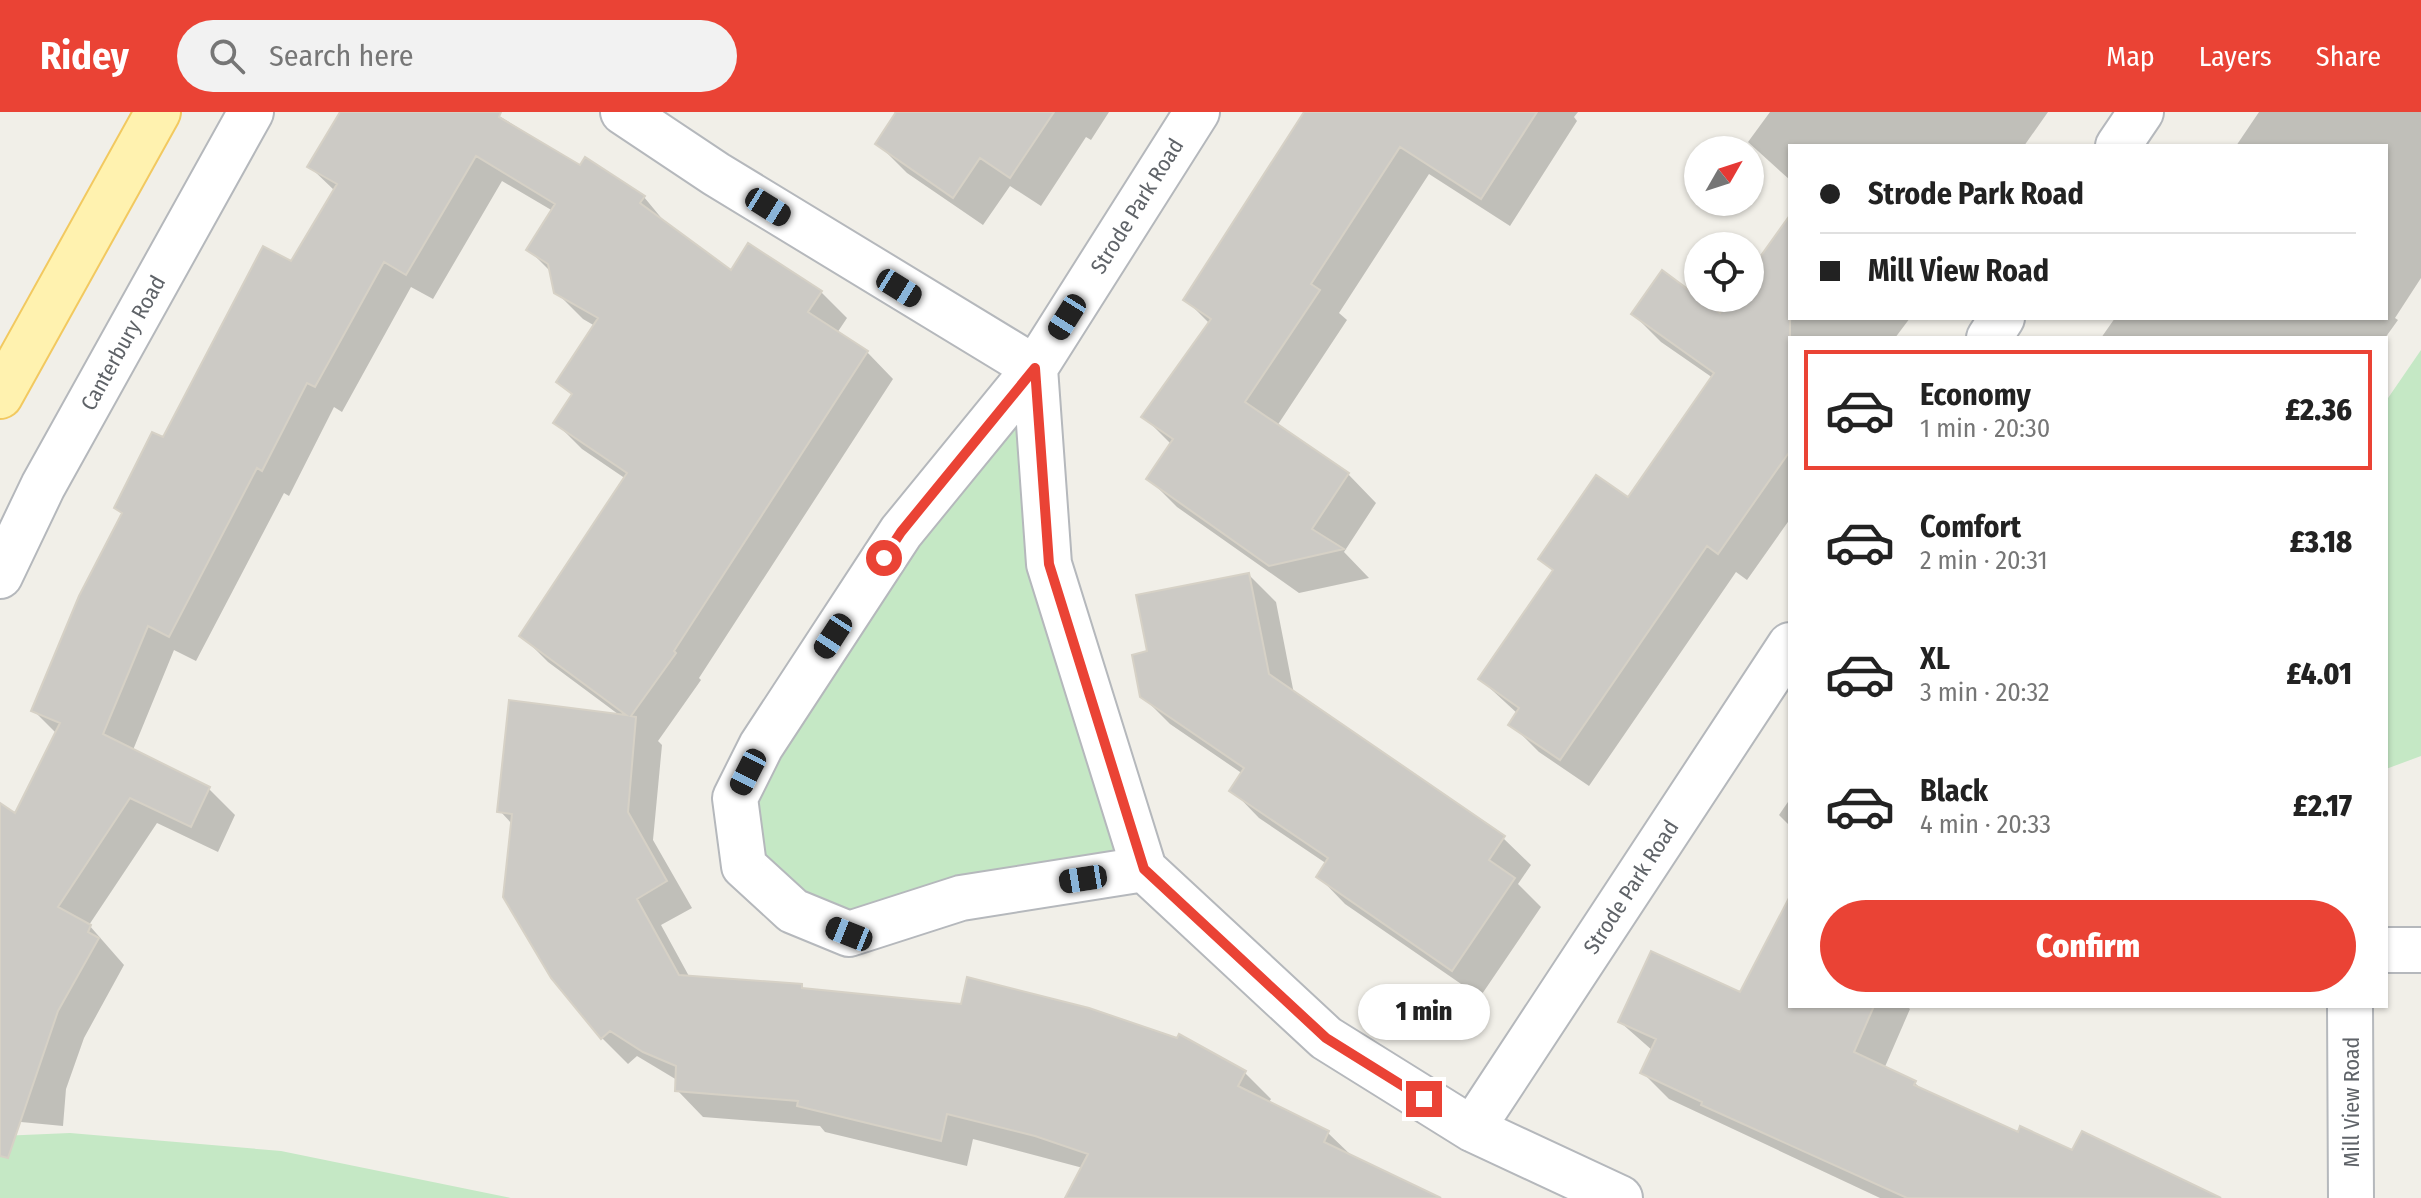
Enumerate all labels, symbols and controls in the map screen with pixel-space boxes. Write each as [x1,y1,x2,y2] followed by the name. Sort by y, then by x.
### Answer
[177,20,737,92] search box
[40,33,129,79] text: Ridey
[205,34,249,78] icon: search
[269,38,414,74] text: Search here
[2106,40,2155,73] text: Map
[2199,40,2272,73] text: Layers
[2316,40,2381,73] text: Share
[1085,133,1189,279] street label: Strode Park Road
[1684,136,1764,216] north arrow
[1684,136,1764,312] map controls
[1868,176,2084,212] text: Strode Park Road
[741,184,795,230] car
[1684,232,1764,312] button: locate
[1868,253,2049,289] text: Mill View Road
[872,265,926,311] car
[75,271,171,415] street label: Canterbury Road
[1044,290,1090,344] car
[1824,374,1896,446] icon: car
[1920,377,2031,413] text: Economy
[2285,392,2352,428] text: £2.36
[1920,413,2050,444] text: 1 min · 20:30
[1824,506,1896,578] icon: car
[1920,509,2021,545] text: Comfort
[2290,524,2352,560] text: £3.18
[866,540,902,576] route start
[1920,545,2048,576] text: 2 min · 20:31
[810,609,856,663] car
[1824,638,1896,710] icon: car
[1920,641,1950,677] text: XL
[2287,656,2352,692] text: £4.01
[1920,677,2050,708] text: 3 min · 20:32
[726,745,770,799] car
[1824,770,1896,842] icon: car
[1920,773,1988,809] text: Black
[2293,788,2352,824] text: £2.17
[1920,809,2051,840] text: 4 min · 20:33
[1578,815,1684,959] street label: Strode Park Road
[1057,863,1109,895] car
[1820,900,2356,992] button: Confirm
[822,914,876,954] car
[1358,983,1490,1039] callout: 1 min
[1396,996,1452,1027] text: 1 min
[2338,1037,2365,1167] street label: Mill View Road
[1406,1081,1442,1117] route end

